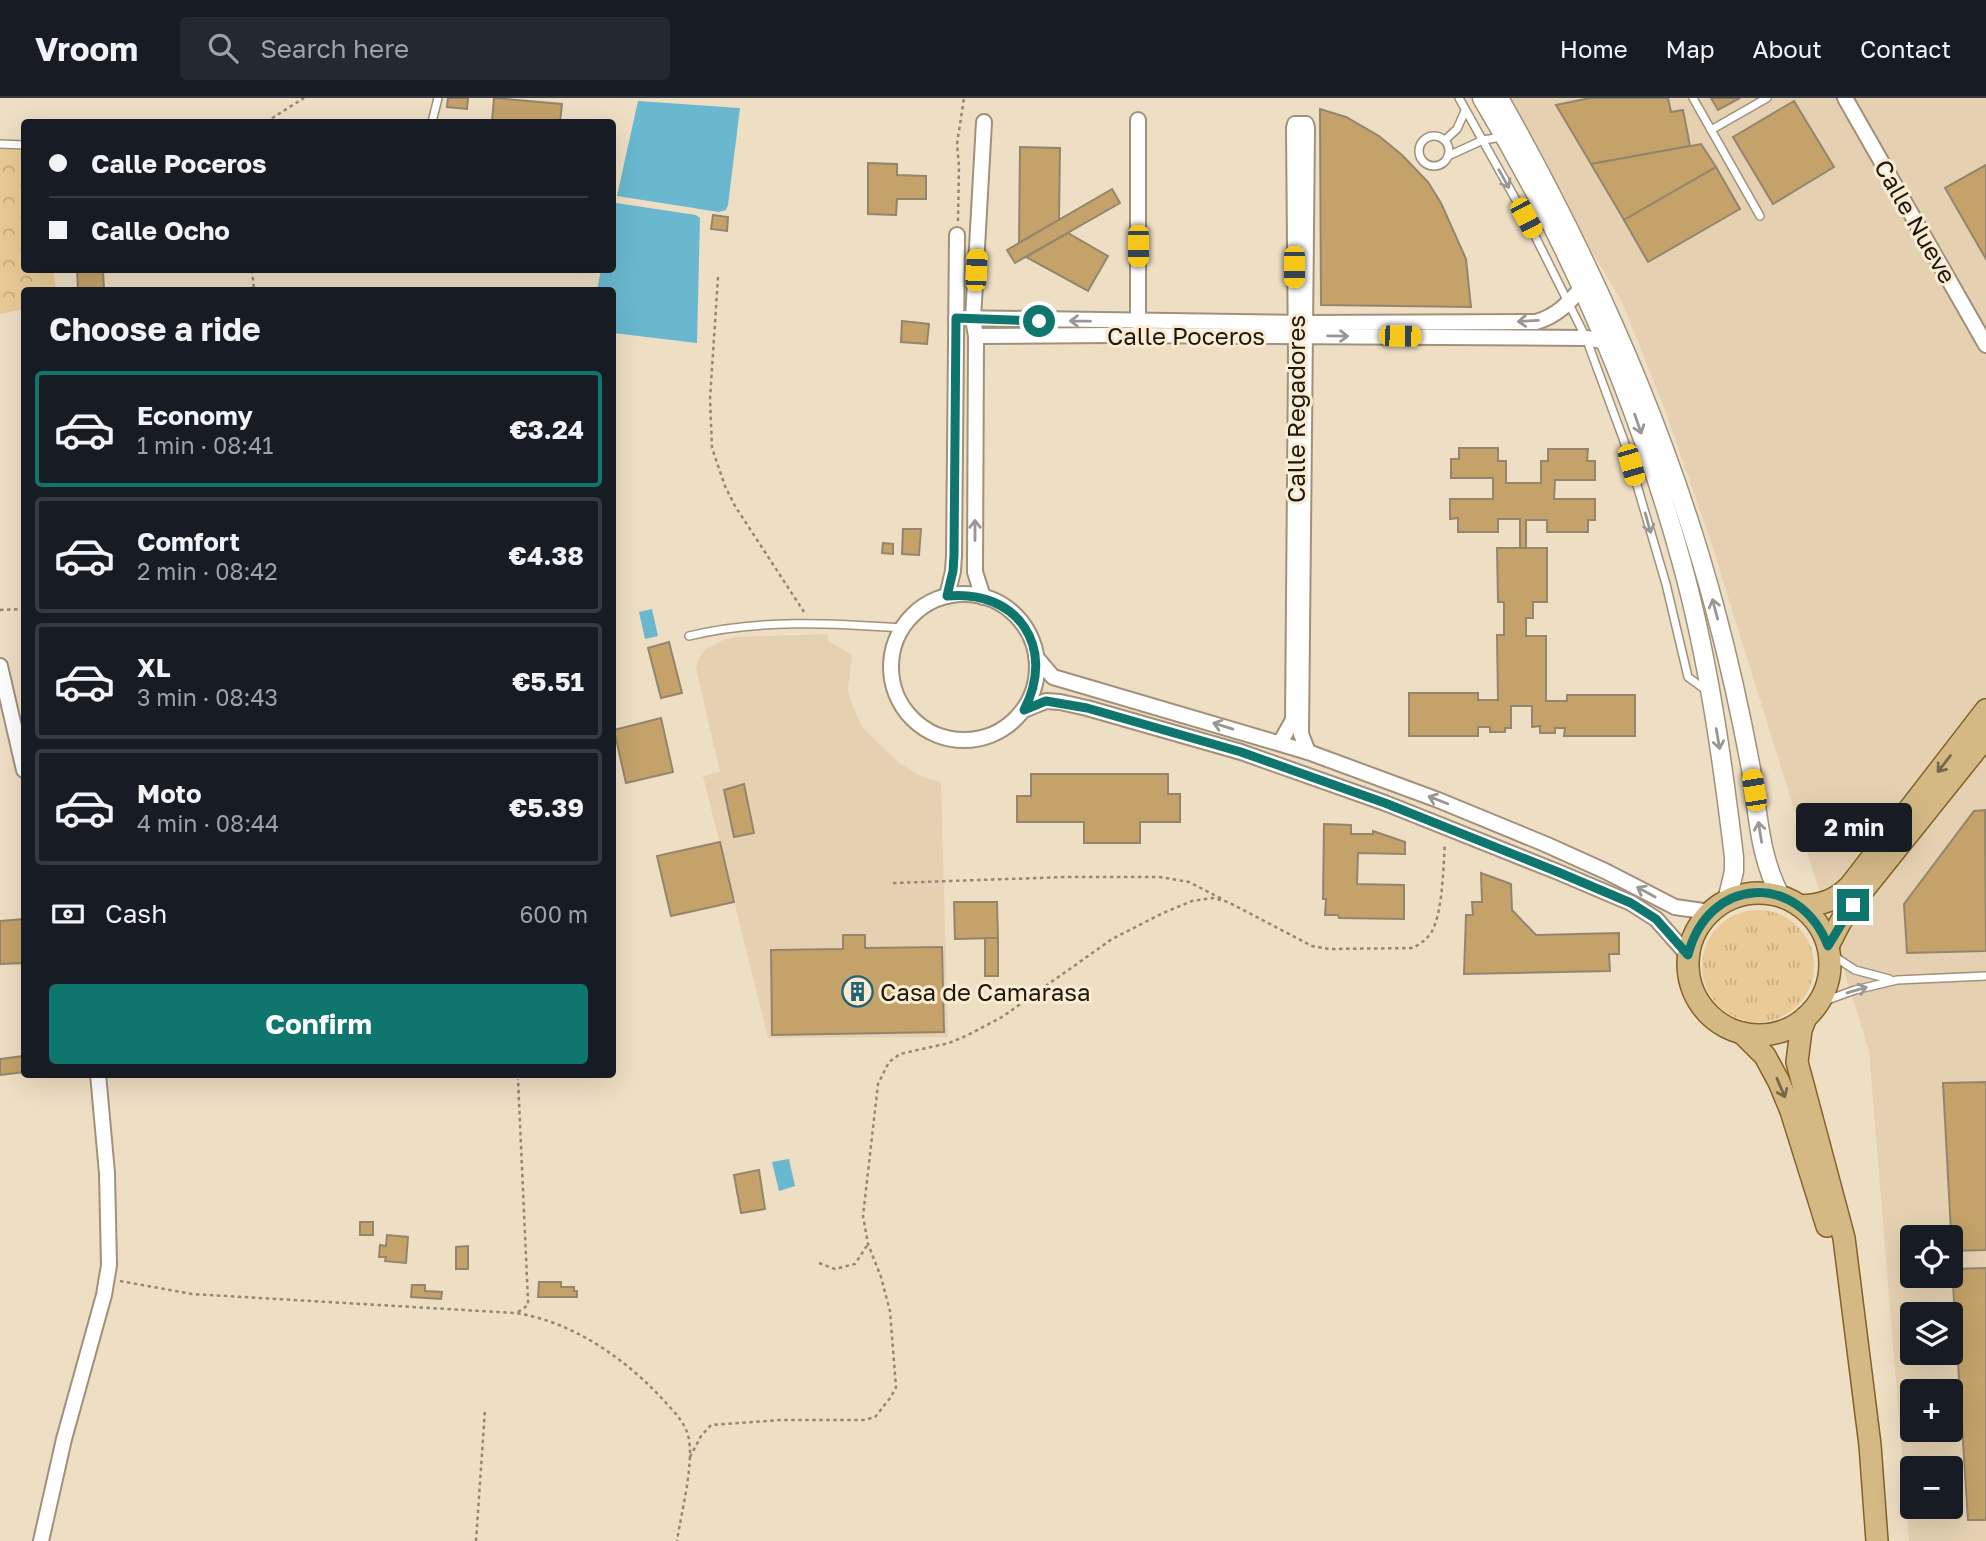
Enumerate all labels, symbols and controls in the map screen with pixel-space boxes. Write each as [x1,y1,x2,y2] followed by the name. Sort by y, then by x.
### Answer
[180,17,670,80] search box
[35,29,138,68] text: Vroom
[204,29,242,67] icon: search
[260,33,409,64] text: Search here
[1560,34,1628,63] text: Home
[1666,34,1715,63] text: Map
[1753,34,1822,63] text: About
[1860,34,1951,63] text: Contact
[91,148,267,179] text: Calle Poceros
[1869,154,1963,288] street label: Calle Nueve
[1497,168,1511,188] one-way arrow
[1507,195,1546,241] car
[91,215,230,246] text: Calle Ocho
[1128,225,1149,267] car
[1284,246,1305,288] car
[965,248,988,292] car
[1023,305,1055,337] route start
[49,310,261,348] text: Choose a ride
[1069,314,1092,328] one-way arrow
[1281,315,1310,503] street label: Calle Regadores
[1517,315,1540,328] one-way arrow
[1107,321,1265,350] street label: Calle Poceros
[1379,325,1422,347] car
[1326,329,1349,342] one-way arrow
[53,398,116,461] icon: car
[137,400,253,431] text: Economy
[1633,413,1645,435] one-way arrow
[509,414,584,445] text: €3.24
[137,431,273,459] text: 1 min · 08:41
[1616,442,1647,488] car
[1643,512,1656,534] one-way arrow
[968,519,982,542] one-way arrow
[53,524,116,587] icon: car
[137,526,240,557] text: Comfort
[509,540,584,571] text: €4.38
[137,557,278,585] text: 2 min · 08:42
[1708,599,1721,621] one-way arrow
[53,650,116,713] icon: car
[137,652,171,683] text: XL
[512,666,584,697] text: €5.51
[137,683,278,711] text: 3 min · 08:43
[1212,718,1234,731] one-way arrow
[1712,727,1725,750] one-way arrow
[1937,754,1952,773] one-way arrow
[1741,768,1768,812] car
[53,776,116,839] icon: car
[137,778,202,809] text: Moto
[509,792,584,823] text: €5.39
[1428,792,1449,805] one-way arrow
[1795,804,1911,852] callout: 2 min
[137,809,279,837] text: 4 min · 08:44
[1824,813,1884,841] text: 2 min
[1753,821,1766,844] one-way arrow
[1636,885,1656,899] one-way arrow
[1837,889,1869,921] route end
[49,895,87,933] icon: cash
[105,898,167,929] text: Cash
[519,900,588,928] text: 600 m
[840,974,874,1008] building icon: Casa de Camarasa
[880,977,1090,1006] place label: Casa de Camarasa
[1846,982,1868,995] one-way arrow
[49,984,588,1064] button: Confirm
[1775,1077,1788,1099] one-way arrow
[1900,1225,1963,1519] map controls
[1900,1225,1963,1288] button: locate
[1900,1302,1963,1365] button: layers
[1900,1379,1963,1442] button: +
[1900,1456,1963,1519] button: −

